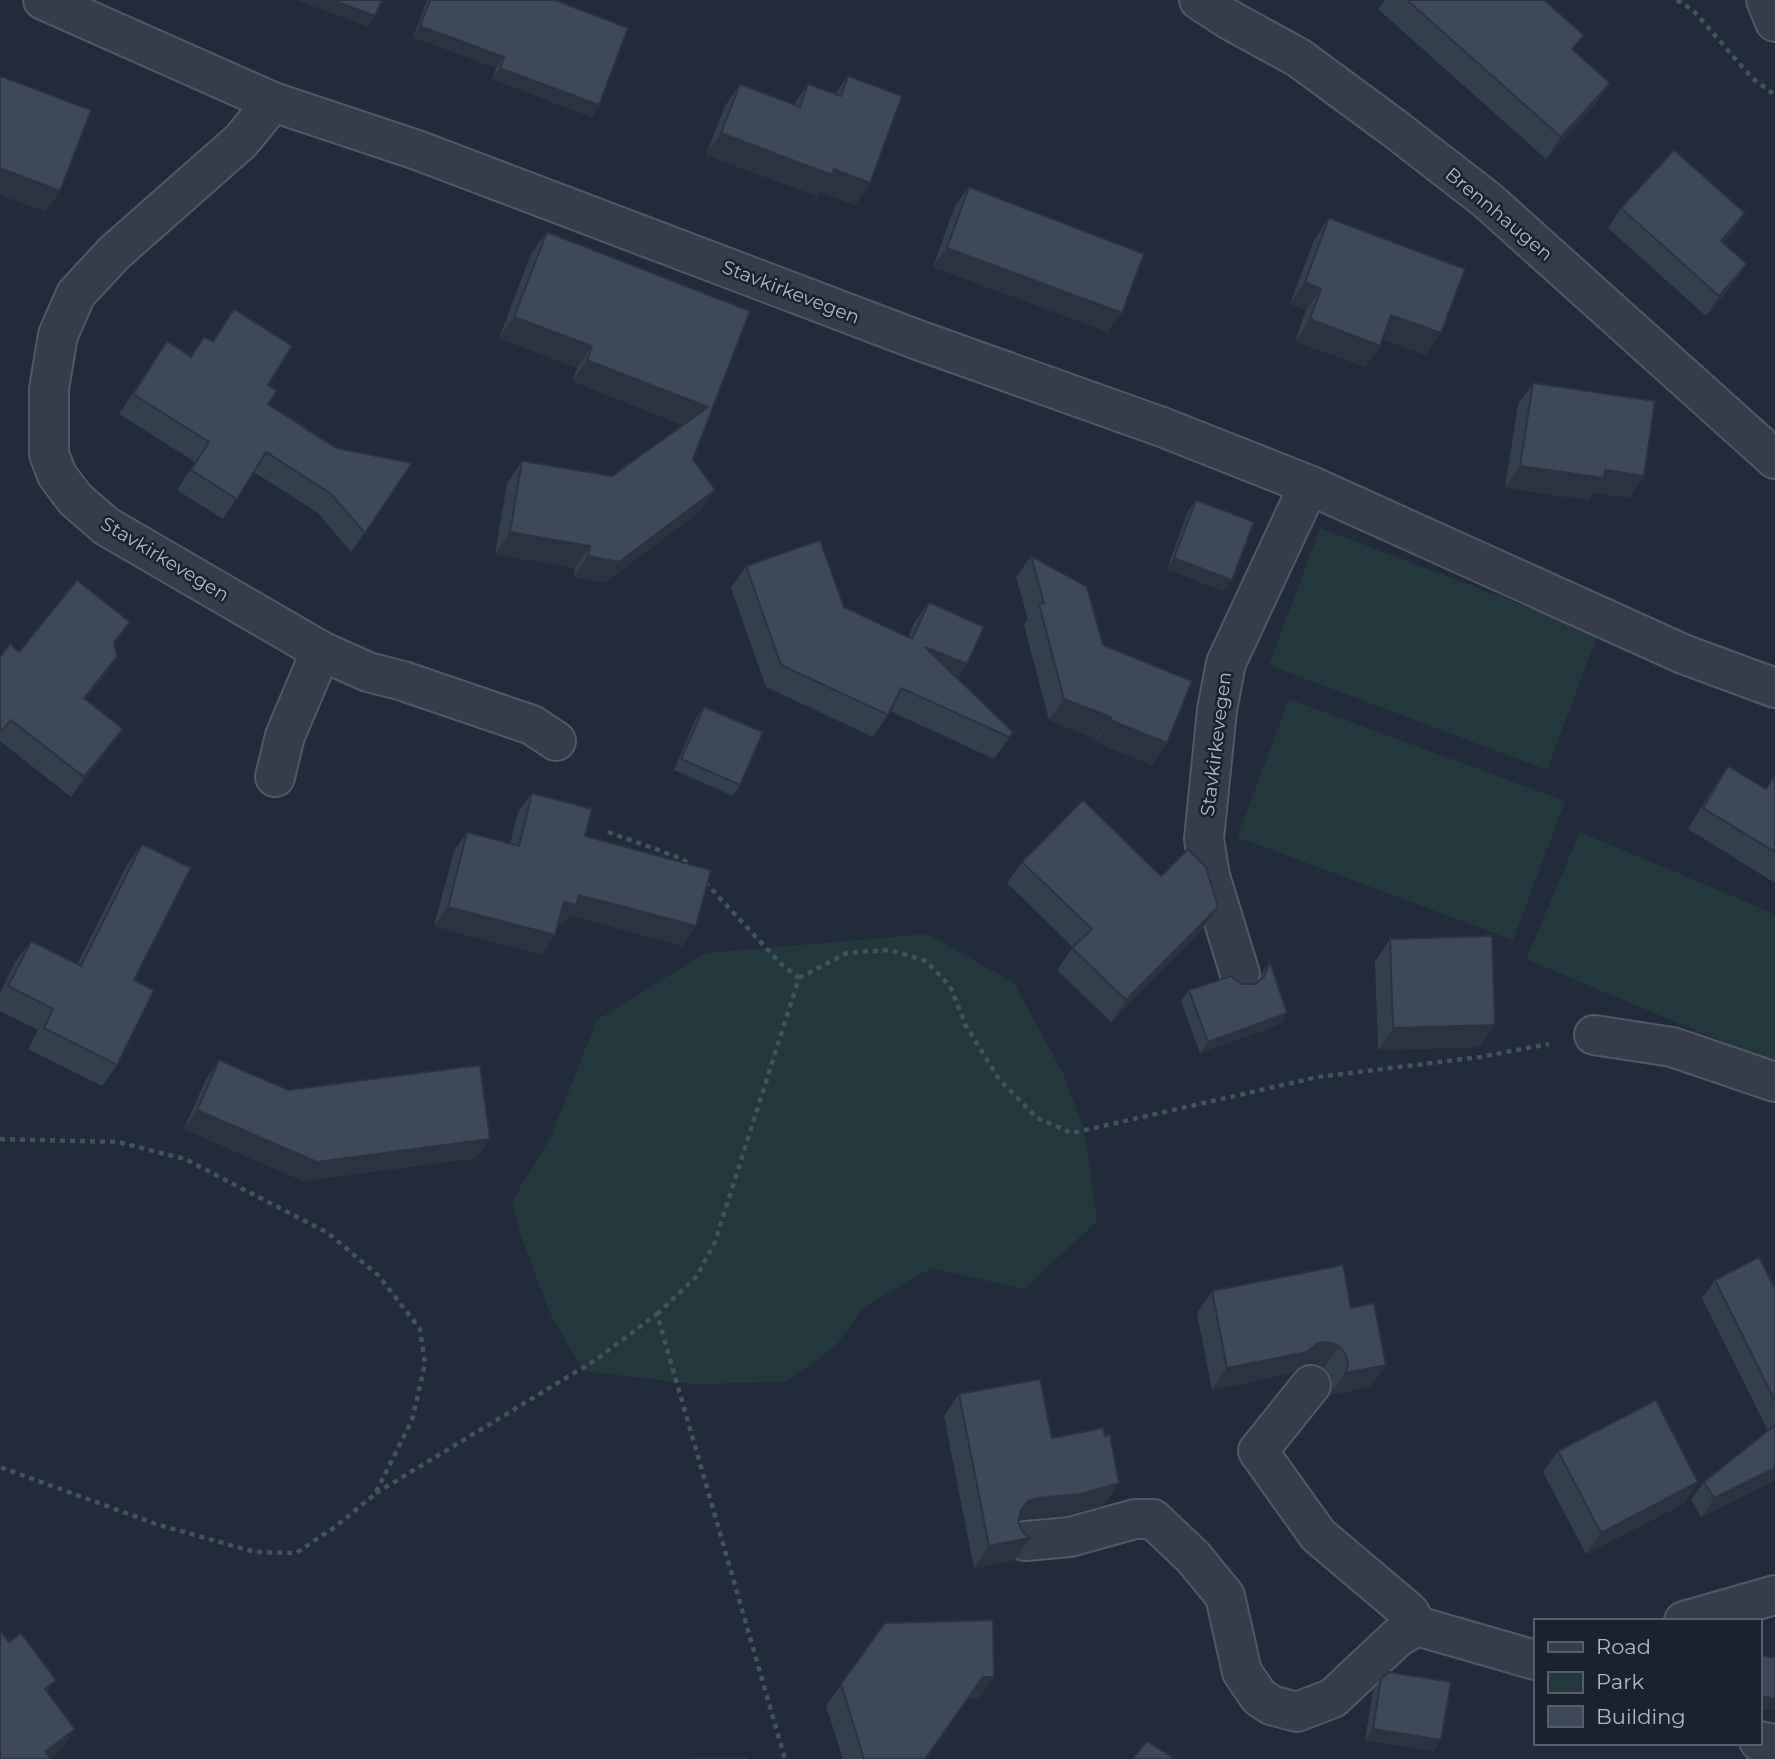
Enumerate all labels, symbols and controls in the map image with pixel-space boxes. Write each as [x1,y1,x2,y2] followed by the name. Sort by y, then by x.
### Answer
[1441,162,1557,266] street label: Brennhaugen
[719,255,863,329] street label: Stavkirkevegen
[97,512,233,606] street label: Stavkirkevegen
[1196,670,1236,818] street label: Stavkirkevegen
[1534,1619,1761,1745] legend
[1596,1634,1651,1659] text: Road
[1596,1669,1644,1694] text: Park
[1596,1704,1686,1729] text: Building

